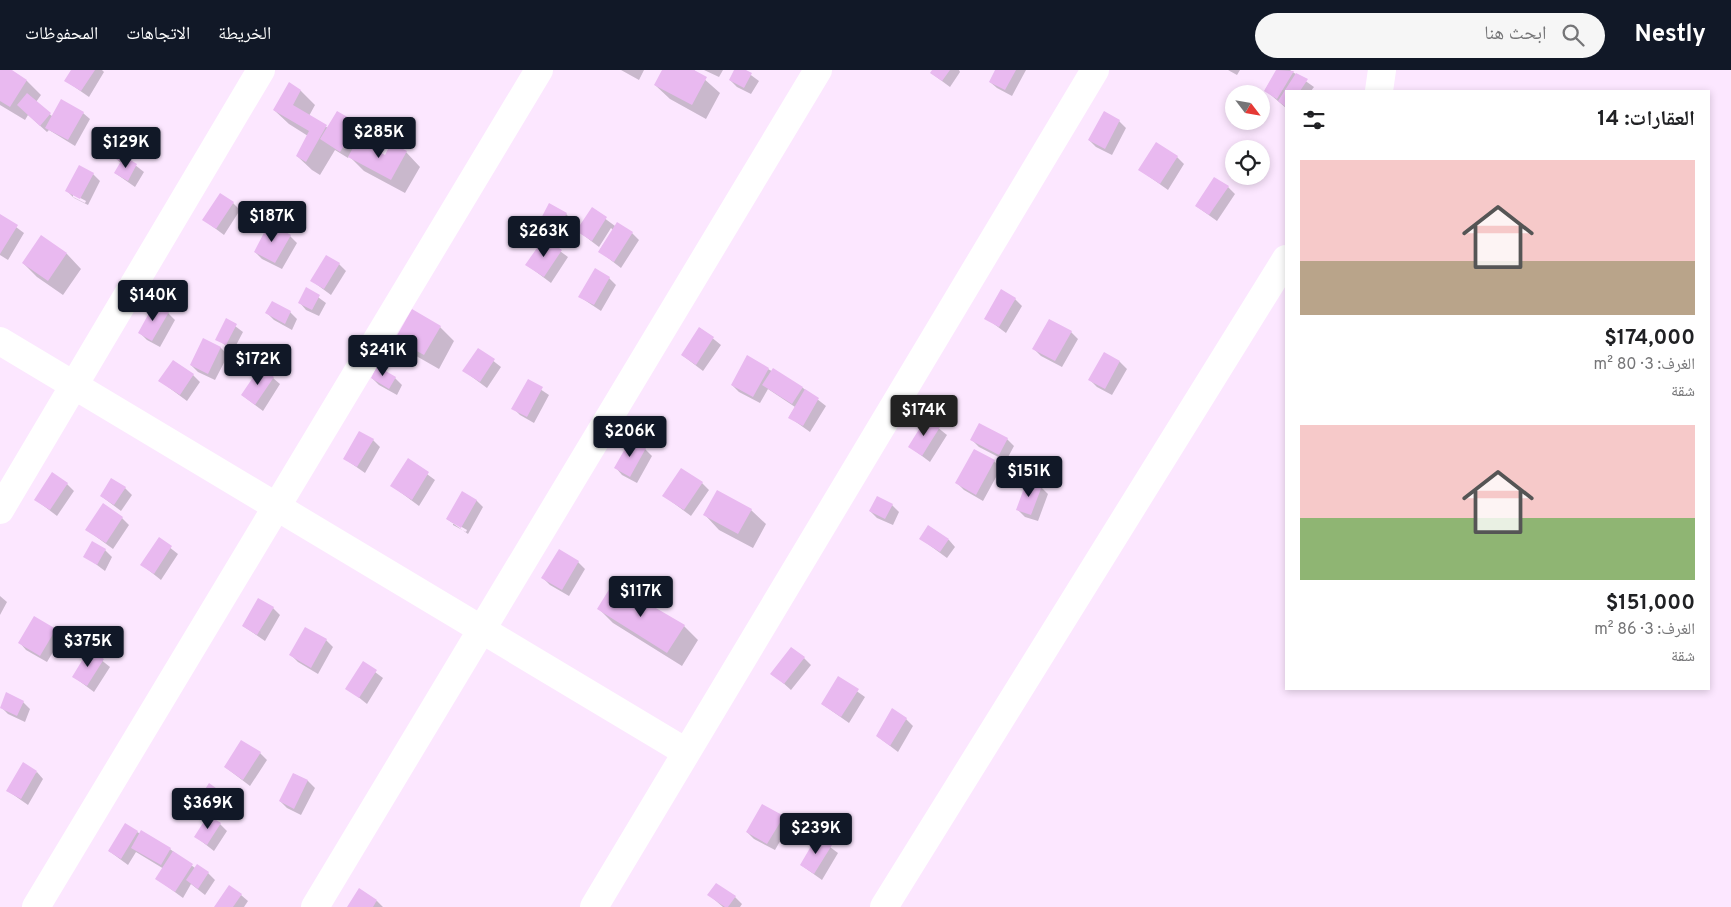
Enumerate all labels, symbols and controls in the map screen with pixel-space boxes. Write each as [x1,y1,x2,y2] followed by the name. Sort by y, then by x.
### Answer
[1255,13,1605,58] search box
[1635,20,1706,50] text: Nestly
[1559,21,1587,49] icon: search
[1484,22,1547,46] text: ابحث هنا
[25,23,98,46] text: المحفوظات
[126,23,190,46] text: الاتجاهات
[218,23,271,46] text: الخريطة
[1225,85,1270,130] north arrow
[1225,85,1270,185] map controls
[1300,106,1328,134] icon: filters
[1597,106,1695,133] text: العقارات: 14
[344,116,414,159] pin: $285K
[354,123,404,143] text: $285K
[91,126,161,169] pin: $129K
[103,133,150,153] text: $129K
[1225,140,1270,185] button: locate
[1453,192,1543,282] icon: home
[237,200,307,243] pin: $187K
[249,207,295,227] text: $187K
[509,216,579,258] pin: $263K
[519,222,569,242] text: $263K
[118,280,188,322] pin: $140K
[129,286,177,306] text: $140K
[1604,325,1695,352] text: $174,000
[348,334,418,377] pin: $241K
[359,341,407,361] text: $241K
[223,344,293,386] pin: $172K
[235,350,281,370] text: $172K
[1594,355,1695,375] text: الغرف: 3 · 80 m²
[1671,382,1695,402] text: شقة
[889,394,959,437] pin: $174K
[902,401,946,421] text: $174K
[595,416,665,458] pin: $206K
[604,422,656,442] text: $206K
[994,456,1064,498] pin: $151K
[1453,457,1543,547] icon: home
[1007,462,1051,482] text: $151K
[606,576,676,618] pin: $117K
[620,582,662,602] text: $117K
[1606,590,1695,617] text: $151,000
[1594,620,1695,640] text: الغرف: 3 · 86 m²
[53,626,123,668] pin: $375K
[64,632,112,652] text: $375K
[1671,647,1695,667] text: شقة
[173,788,243,830] pin: $369K
[183,794,233,814] text: $369K
[781,812,851,855] pin: $239K
[791,819,841,839] text: $239K

